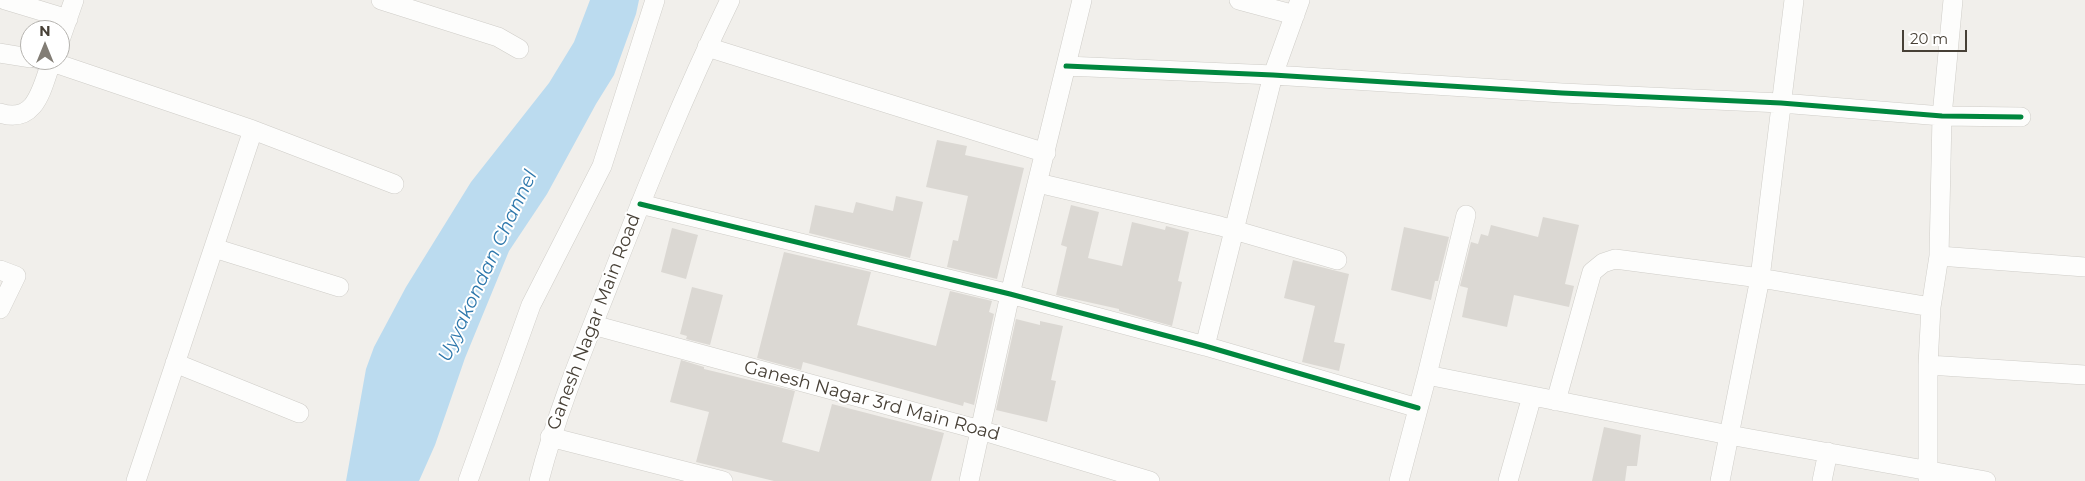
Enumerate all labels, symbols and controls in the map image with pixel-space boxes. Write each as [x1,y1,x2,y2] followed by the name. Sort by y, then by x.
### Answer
[20,20,70,70] north arrow
[1905,20,1970,52] scale bar
[39,22,51,40] text: N
[1910,29,1948,48] text: 20 m
[434,167,542,365] water label: Uyyakondan Channel
[543,211,645,433] street label: Ganesh Nagar Main Road
[742,356,1002,446] street label: Ganesh Nagar 3rd Main Road

